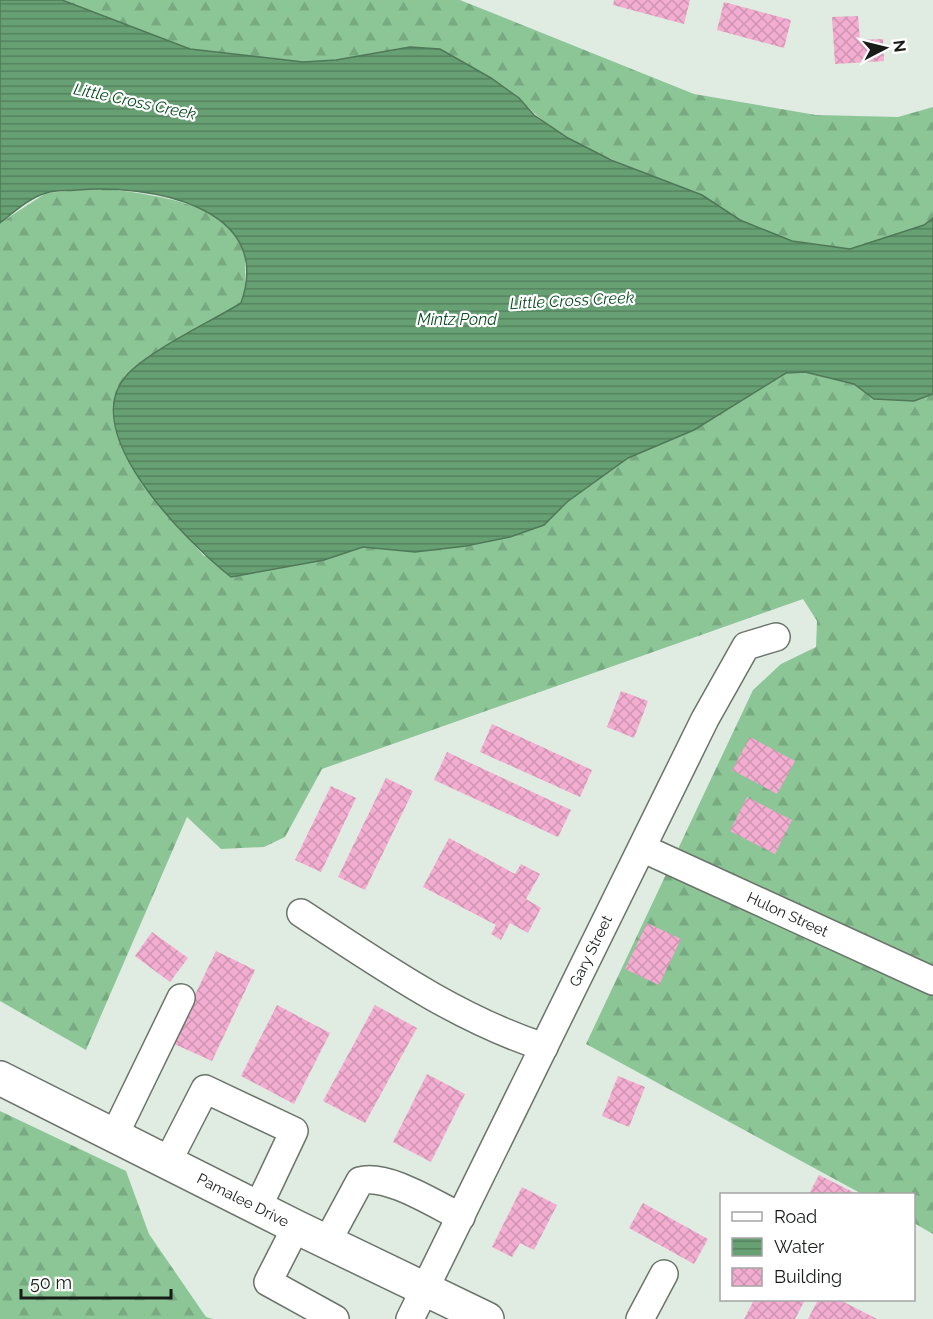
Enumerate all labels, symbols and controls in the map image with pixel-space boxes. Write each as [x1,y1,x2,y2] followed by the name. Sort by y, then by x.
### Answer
[855,18,915,78] north arrow
[889,39,910,53] text: N
[72,79,198,124] water label: Little Cross Creek
[509,288,635,313] water label: Little Cross Creek
[417,310,497,329] water label: Mintz Pond
[744,888,831,941] street label: Hulon Street
[566,912,616,990] street label: Gary Street
[194,1170,292,1231] street label: Pamalee Drive
[720,1193,915,1301] legend
[774,1206,817,1227] text: Road
[774,1236,825,1257] text: Water
[21,1262,171,1300] scale bar
[774,1266,842,1287] text: Building
[30,1272,72,1293] text: 50 m

